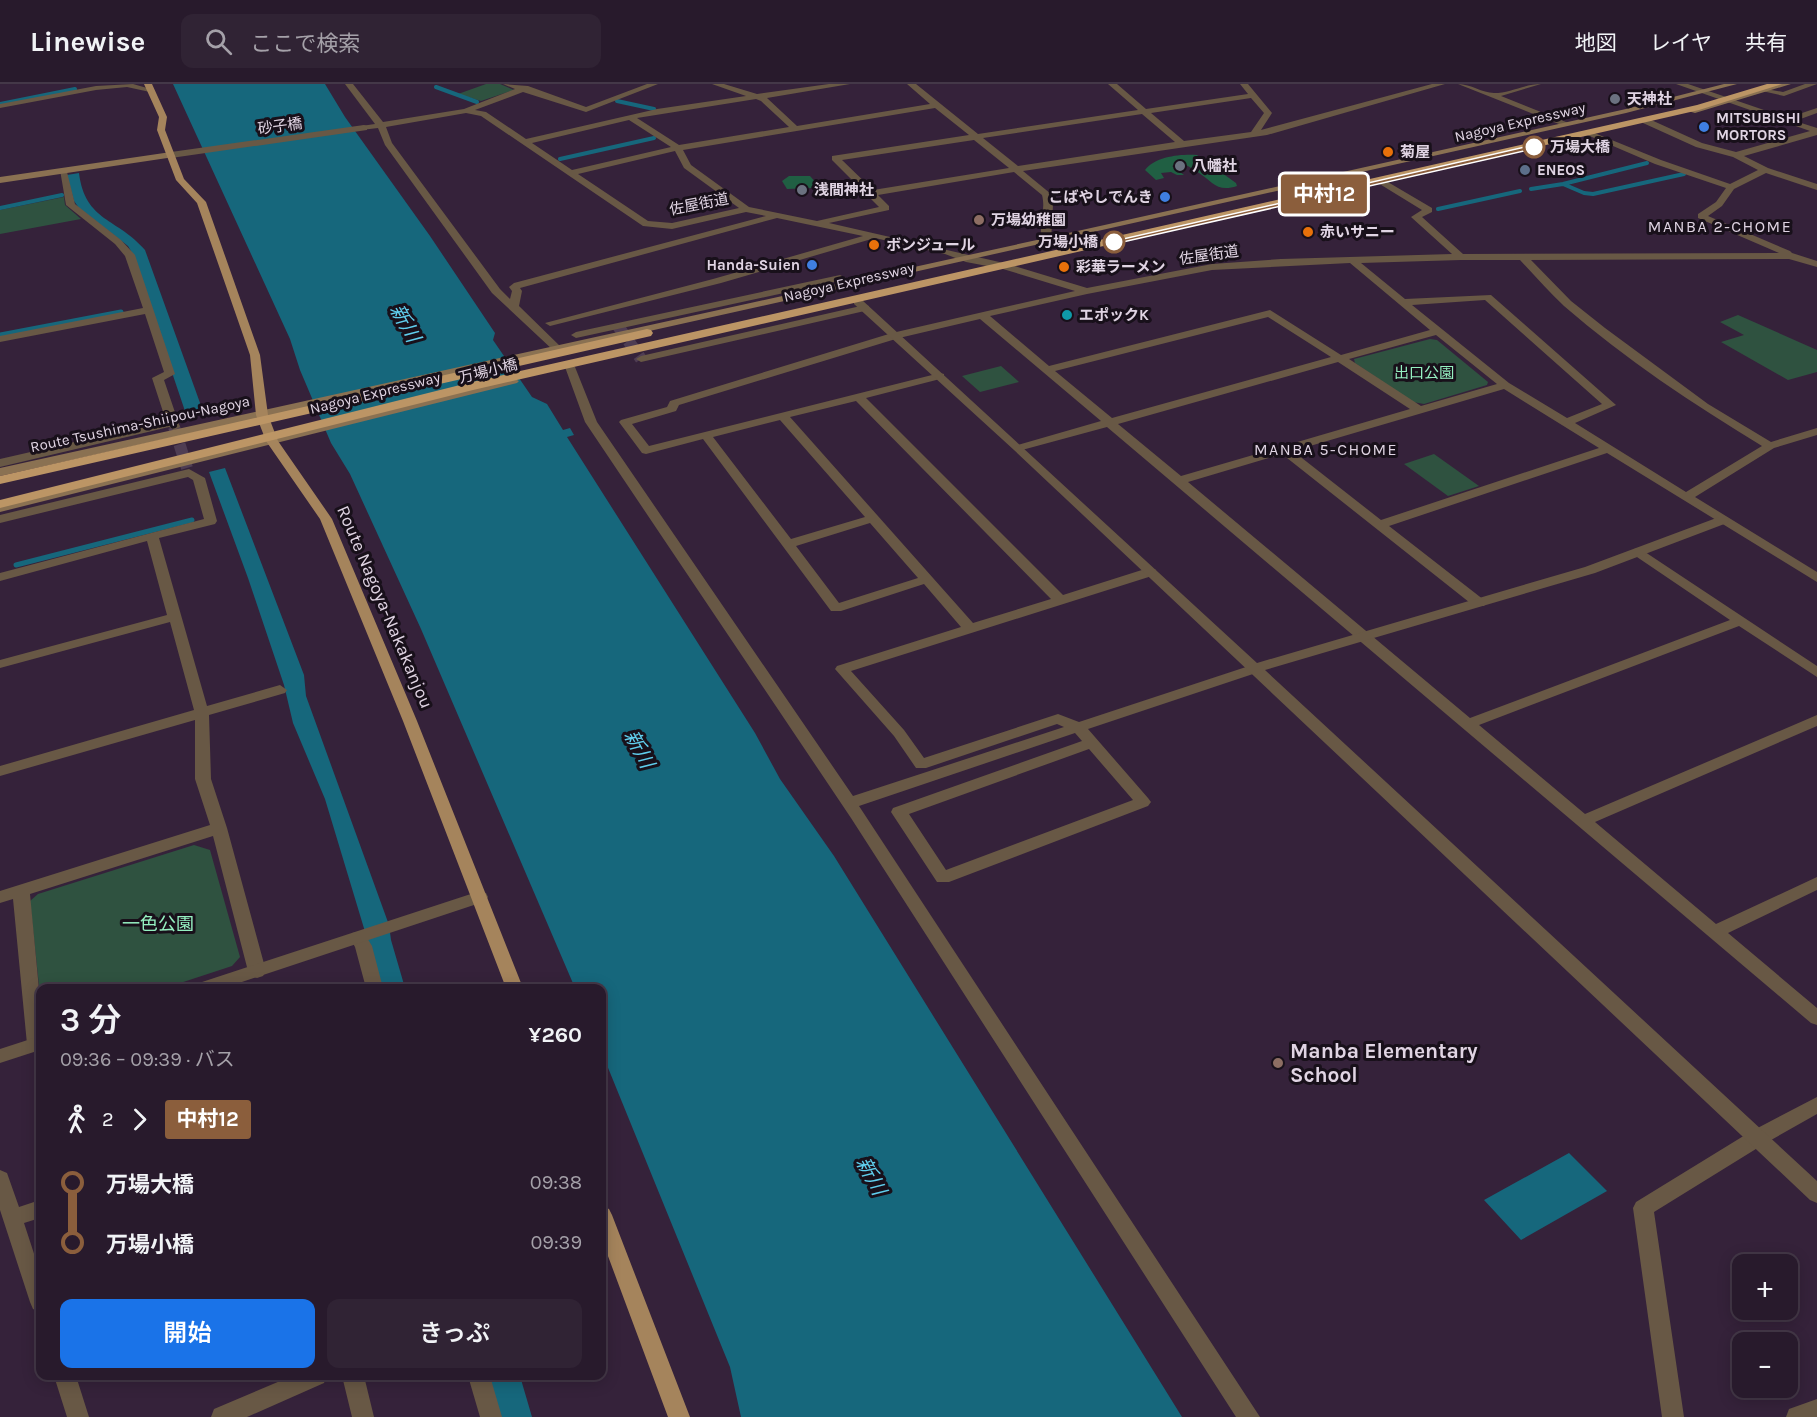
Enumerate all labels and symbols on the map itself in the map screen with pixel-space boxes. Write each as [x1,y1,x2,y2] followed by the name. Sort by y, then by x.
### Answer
[1627,90,1672,108] place label: 天神社
[1608,92,1622,106] marker: 天神社
[1453,98,1587,146] street label: Nagoya Expressway
[1716,109,1801,144] place label: MITSUBISHI MORTORS
[256,114,304,138] street label: 砂子橋
[1697,120,1711,134] marker: MITSUBISHI MORTORS
[1523,136,1545,158] marker: 万場大橋
[1550,138,1611,156] place label: 万場大橋
[1400,143,1430,161] place label: 菊屋
[1381,145,1395,159] marker: 菊屋
[1192,157,1237,175] place label: 八幡社
[1173,159,1187,173] marker: 八幡社
[1537,161,1585,179] place label: ENEOS
[1518,163,1532,177] marker: ENEOS
[1282,174,1366,214] line badge: 中村12
[814,181,874,199] place label: 浅間神社
[795,183,809,197] marker: 浅間神社
[1048,188,1153,206] place label: こばやしでんき
[668,189,730,219] street label: 佐屋街道
[1158,190,1172,204] marker: こばやしでんき
[991,211,1066,229] place label: 万場幼稚園
[972,213,986,227] marker: 万場幼稚園
[1648,217,1792,236] district label: MANBA 2-CHOME
[1320,223,1395,241] place label: 赤いサニー
[1301,225,1315,239] marker: 赤いサニー
[1103,231,1125,253] marker: 万場小橋
[1038,233,1099,251] place label: 万場小橋
[886,236,975,254] place label: ボンジュール
[867,238,881,252] marker: ボンジュール
[1178,242,1240,268] street label: 佐屋街道
[707,256,800,274] place label: Handa-Suien
[782,258,916,306] street label: Nagoya Expressway
[805,258,819,272] marker: Handa-Suien
[1076,258,1165,276] place label: 彩華ラーメン
[1057,260,1071,274] marker: 彩華ラーメン
[385,300,426,348] water label: 新川
[1079,306,1149,324] place label: エポックK
[1060,308,1074,322] marker: エポックK
[457,355,519,387] street label: 万場小橋
[1394,364,1454,382] park label: 出口公園
[308,368,442,418] street label: Nagoya Expressway
[29,392,251,456] street label: Route Tsushima-Shiipou-Nagoya
[1254,440,1398,459] district label: MANBA 5-CHOME
[332,502,438,712] street label: Route Nagoya-Nakakanjou
[619,726,659,774] water label: 新川
[122,913,194,935] park label: 一色公園
[1290,1039,1478,1087] place label: Manba Elementary School
[1271,1056,1285,1070] marker: Manba Elementary School
[851,1153,891,1201] water label: 新川

